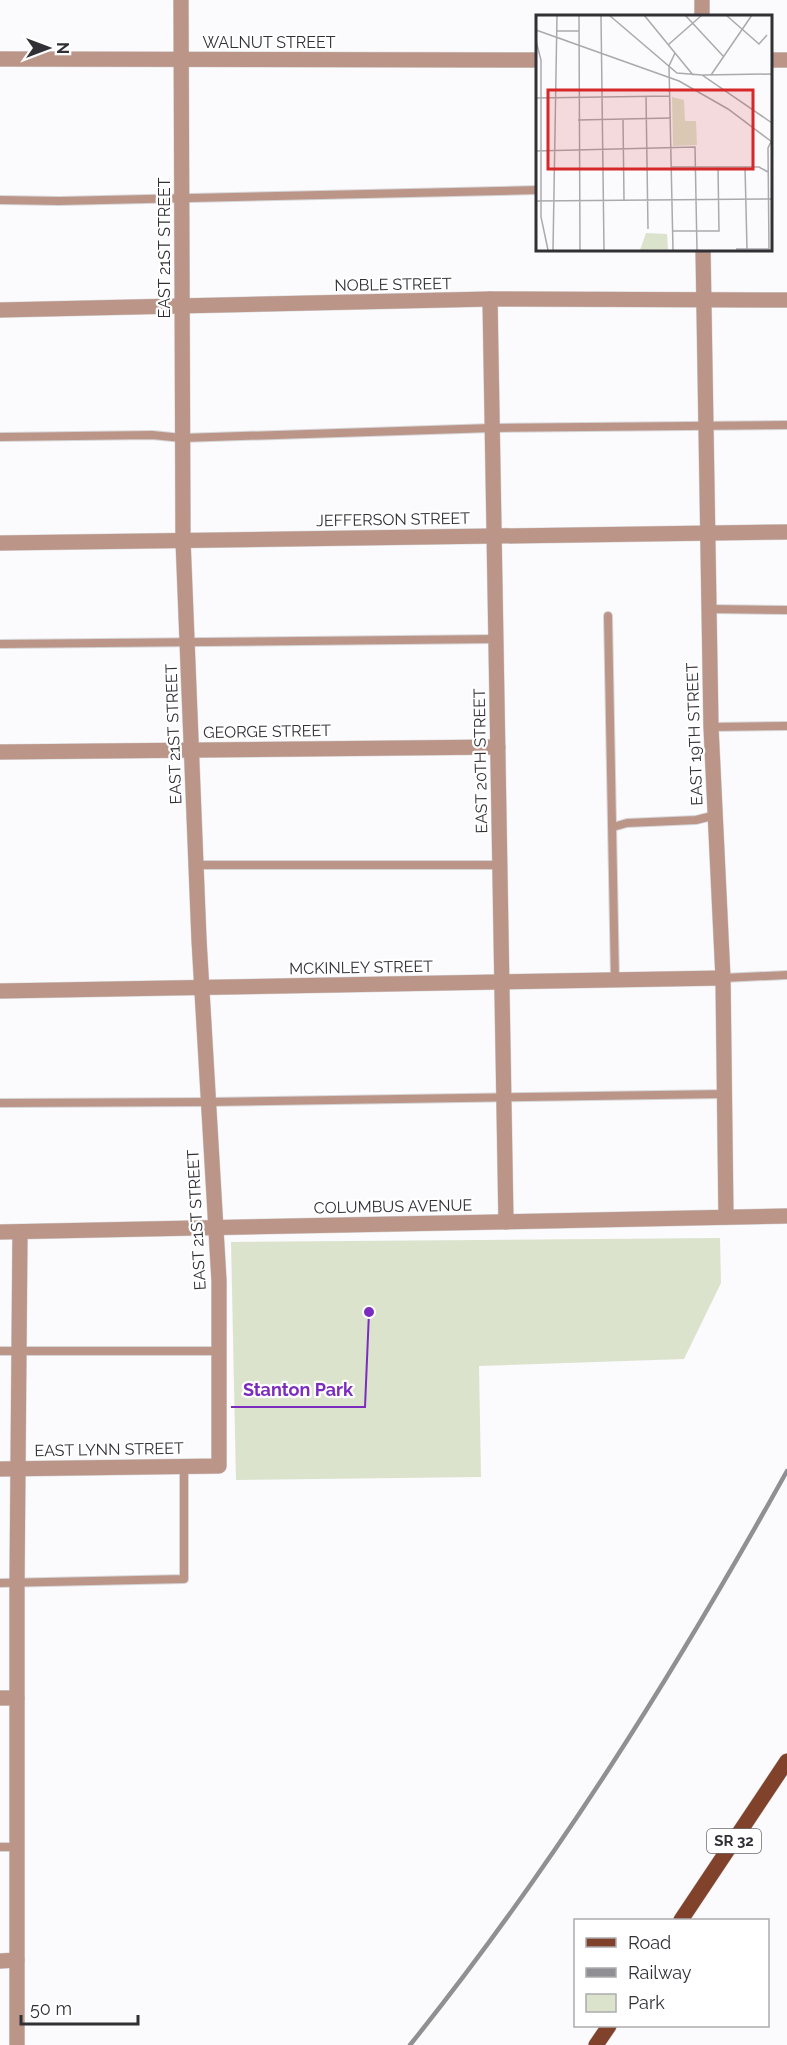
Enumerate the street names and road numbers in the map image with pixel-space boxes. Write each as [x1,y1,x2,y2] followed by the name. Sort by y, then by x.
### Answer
[203,33,336,52] street label: WALNUT STREET
[155,177,174,318] street label: EAST 21ST STREET
[334,274,452,295] street label: NOBLE STREET
[316,509,470,530] street label: JEFFERSON STREET
[682,662,706,806] street label: EAST 19TH STREET
[162,663,185,805] street label: EAST 21ST STREET
[470,688,491,834] street label: EAST 20TH STREET
[203,721,331,742] street label: GEORGE STREET
[289,957,433,978] street label: MCKINLEY STREET
[183,1149,210,1291] street label: EAST 21ST STREET
[314,1196,473,1217] street label: COLUMBUS AVENUE
[34,1439,184,1460] street label: EAST LYNN STREET
[707,1829,761,1853] road number: SR 32

